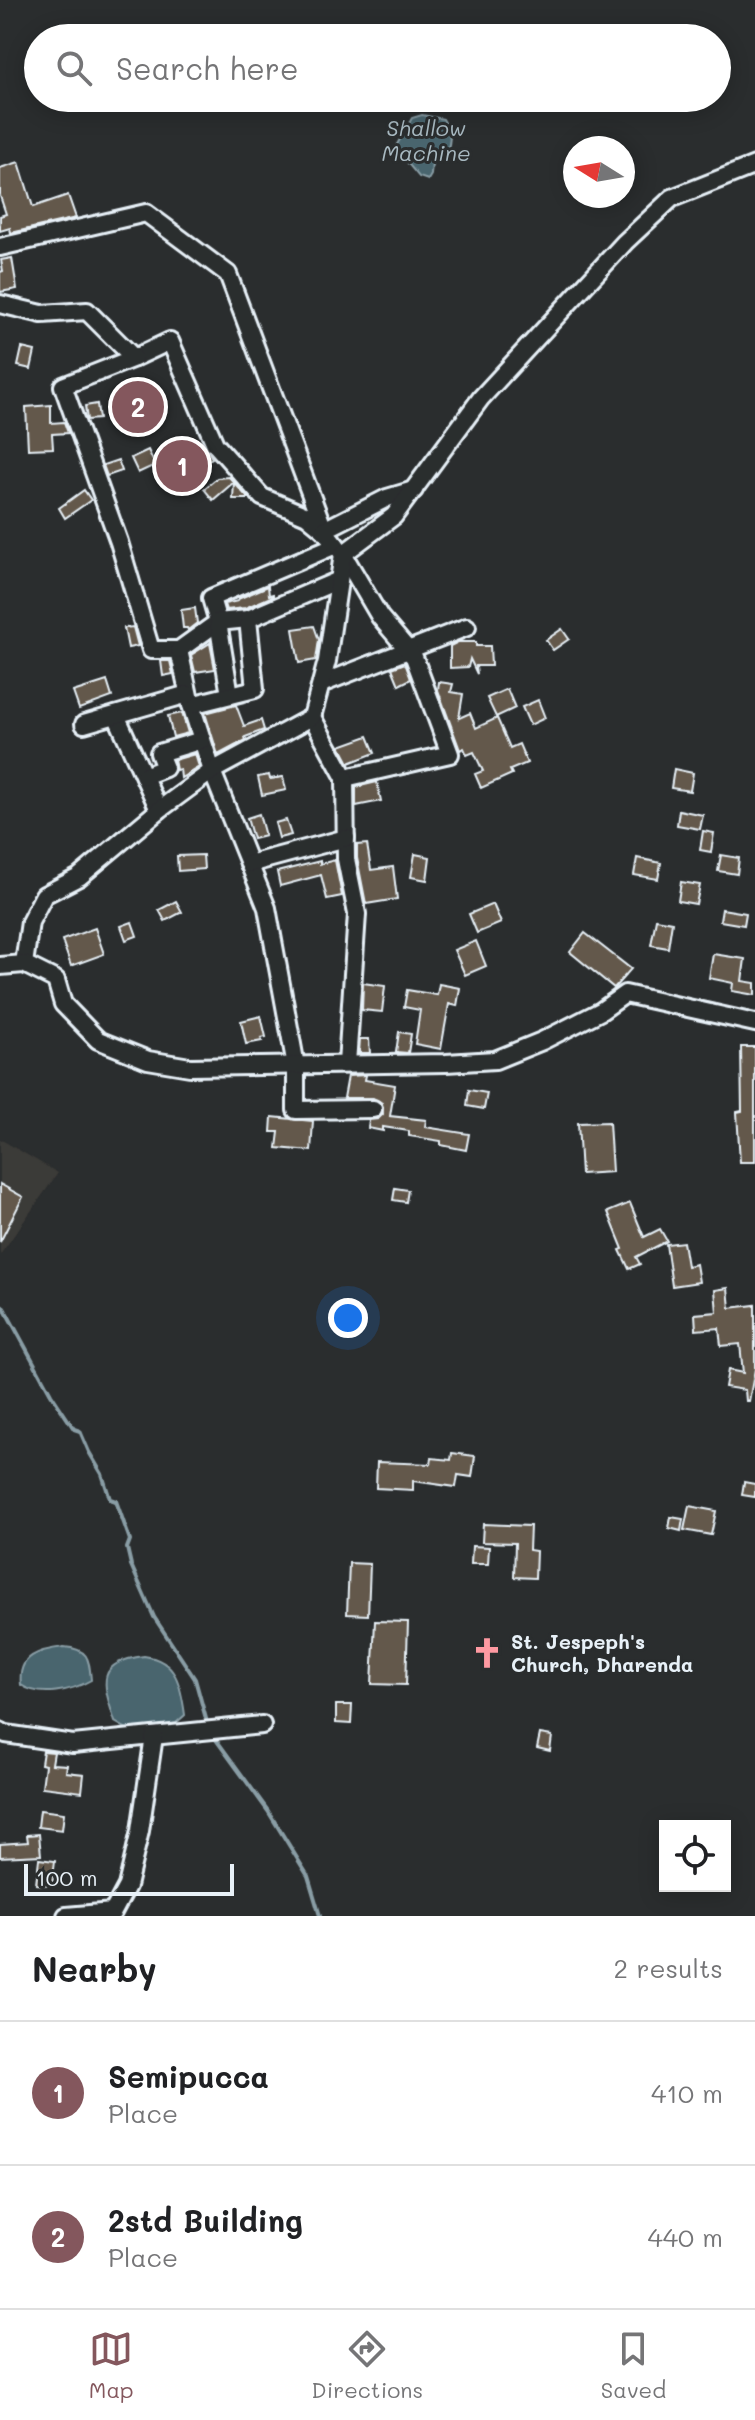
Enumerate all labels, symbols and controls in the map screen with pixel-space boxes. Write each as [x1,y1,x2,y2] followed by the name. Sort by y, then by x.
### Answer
[24,24,731,112] search box
[52,46,96,90] icon: search
[116,48,299,88] text: Search here
[381,113,471,167] water label: Shallow Machine
[563,136,635,208] north arrow
[112,377,164,437] pin: 2
[156,436,208,496] pin: 1
[328,1298,368,1338] your location
[511,1628,693,1677] place label: St. Jespeph's Church, Dharenda
[470,1636,504,1670] church icon: St. Jespeph's Church, Dharenda
[659,1820,731,1892] map controls
[659,1820,731,1892] button: locate
[24,1860,234,1896] scale bar
[36,1863,98,1892] text: 100 m
[32,1946,157,1991] text: Nearby
[614,1951,723,1985] text: 2 results
[108,2056,269,2096] text: Semipucca
[52,2076,64,2110] text: 1
[651,2076,723,2110] text: 410 m
[108,2096,178,2130] text: Place
[108,2200,303,2240] text: 2std Building
[51,2220,65,2254] text: 2
[647,2220,723,2254] text: 440 m
[108,2240,178,2274] text: Place
[89,2327,134,2404] tab: Map
[311,2327,423,2404] tab: Directions
[601,2327,666,2404] tab: Saved

